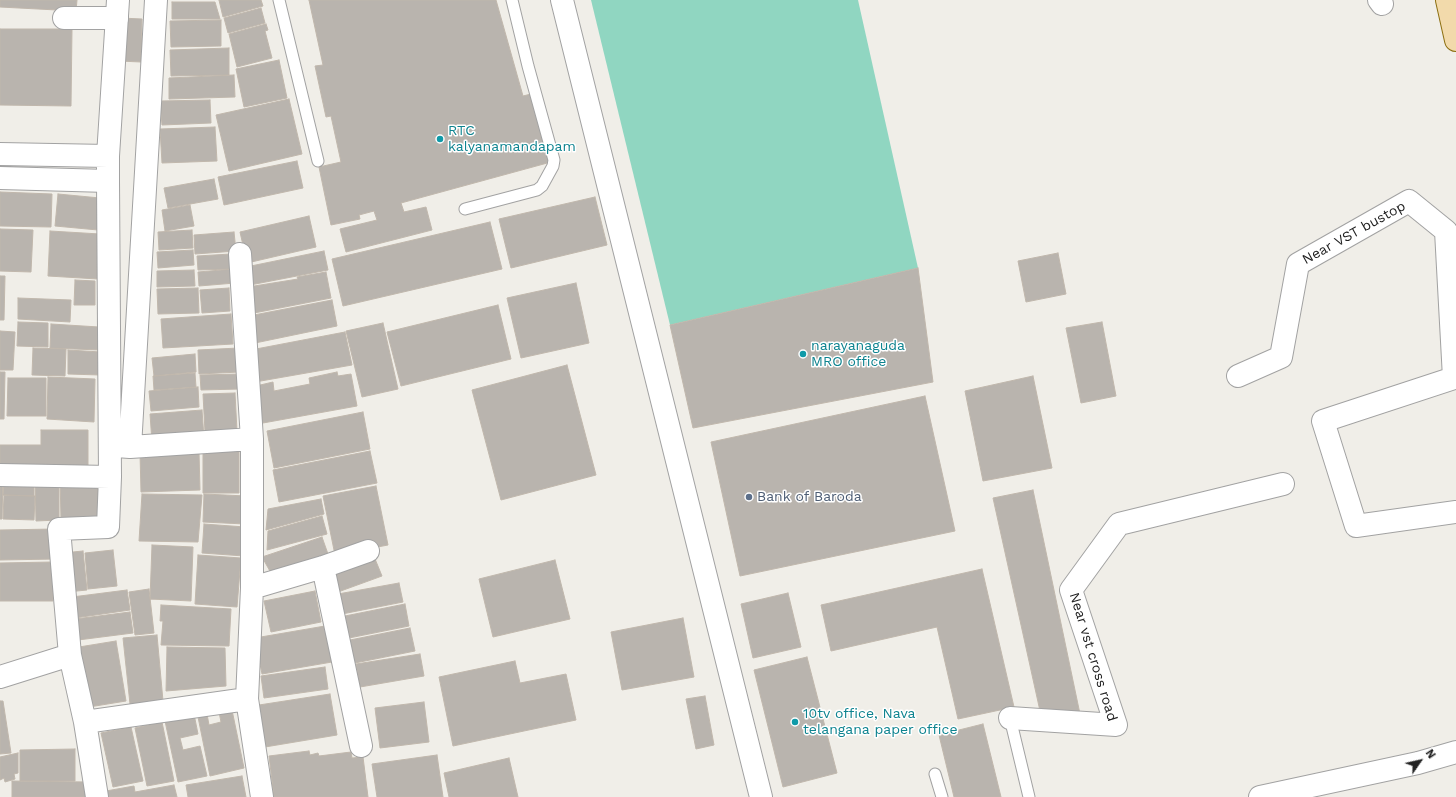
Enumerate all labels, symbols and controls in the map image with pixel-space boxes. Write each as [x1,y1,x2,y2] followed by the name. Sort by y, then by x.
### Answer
[448,123,576,156] place label: RTC kalyanamandapam
[435,134,445,144] marker: RTC kalyanamandapam
[1300,198,1408,268] street label: Near VST bustop
[811,338,905,370] place label: narayanaguda MRO office
[798,349,808,359] marker: narayanaguda MRO office
[757,489,862,505] place label: Bank of Baroda
[744,492,754,502] marker: Bank of Baroda
[1065,591,1121,723] street label: Near vst cross road
[803,706,958,738] place label: 10tv office, Nava telangana paper office
[790,717,800,727] marker: 10tv office, Nava telangana paper office
[1400,741,1440,781] north arrow
[1423,747,1438,761] text: N

